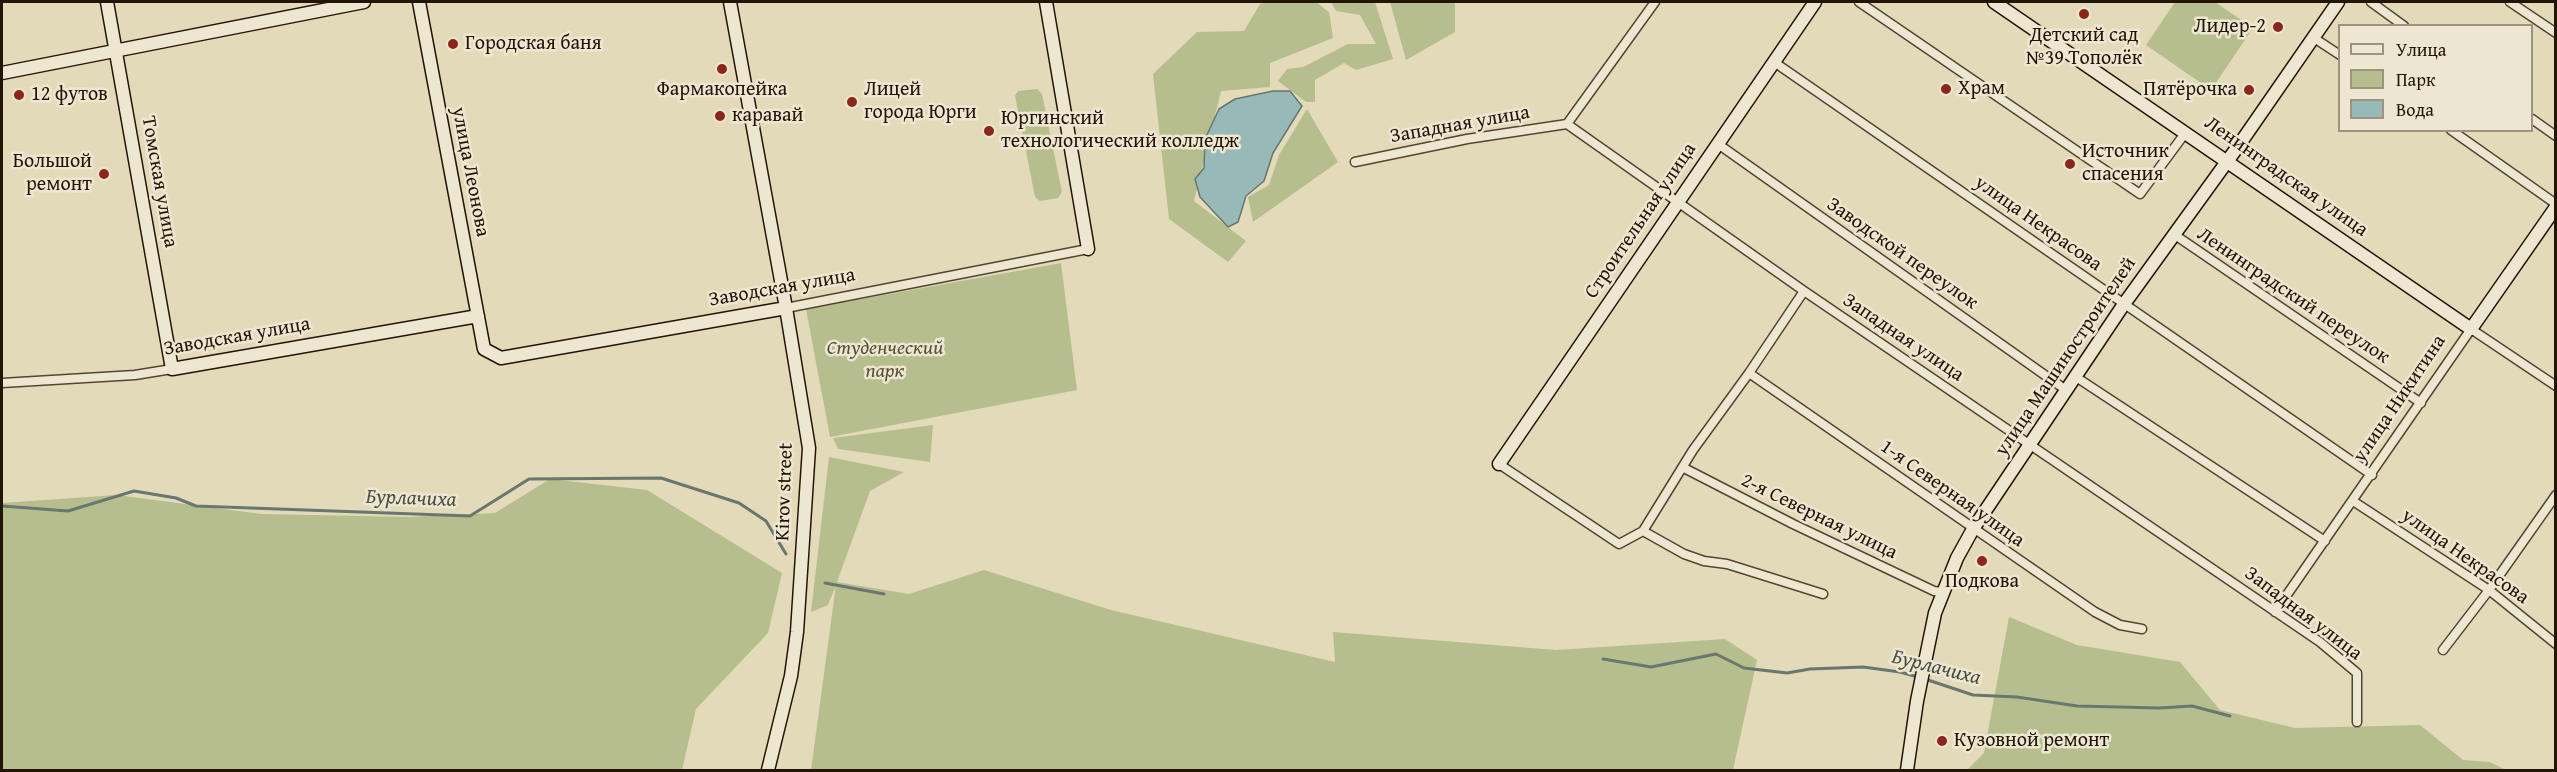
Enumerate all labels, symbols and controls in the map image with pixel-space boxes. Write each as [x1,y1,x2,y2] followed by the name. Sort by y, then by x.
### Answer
[2077,7,2091,21] marker: Детский сад №39 Тополёк
[2194,15,2266,39] place label: Лидер-2
[2271,20,2285,34] marker: Лидер-2
[2026,24,2142,71] place label: Детский сад №39 Тополёк
[2338,24,2533,132] legend
[465,32,602,56] place label: Городская баня
[2396,36,2446,63] text: Улица
[446,37,460,51] marker: Городская баня
[715,62,729,76] marker: Фармакопейка
[2396,66,2435,93] text: Парк
[1958,77,2005,101] place label: Храм
[657,78,787,102] place label: Фармакопейка
[864,78,977,125] place label: Лицей города Юрги
[2143,78,2237,102] place label: Пятёрочка
[1939,82,1953,96] marker: Храм
[31,83,108,107] place label: 12 футов
[2242,83,2256,97] marker: Пятёрочка
[12,88,26,102] marker: 12 футов
[845,95,859,109] marker: Лицей города Юрги
[2396,96,2434,123] text: Вода
[1388,101,1532,149] street label: Западная улица
[732,104,803,128] place label: каравай
[446,105,494,239] street label: улица Леонова
[1001,107,1239,154] place label: Юргинский технологический колледж
[713,109,727,123] marker: каравай
[2200,111,2372,243] street label: Ленинградская улица
[136,114,182,250] street label: Томская улица
[982,124,996,138] marker: Юргинский технологический колледж
[1580,139,1702,303] street label: Строительная улица
[2082,140,2169,187] place label: Источник спасения
[13,150,92,197] place label: Большой ремонт
[2063,157,2077,171] marker: Источник спасения
[97,167,111,181] marker: Большой ремонт
[1970,171,2106,277] street label: улица Некрасова
[1822,193,1982,315] street label: Заводской переулок
[2192,223,2394,369] street label: Ленинградский переулок
[1990,253,2142,461] street label: улица Машиностроителей
[707,263,857,313] street label: Заводская улица
[1838,289,1968,387] street label: Западная улица
[162,312,312,362] street label: Заводская улица
[2349,331,2451,467] street label: улица Никитина
[827,337,943,384] park label: Студенческий парк
[1875,435,2029,553] street label: 1-я Северная улица
[771,442,799,542] street label: Kirov street
[1737,469,1901,565] street label: 2-я Северная улица
[365,485,457,513] water label: Бурлачиха
[2397,504,2533,610] street label: улица Некрасова
[1975,554,1989,568] marker: Подкова
[2239,562,2367,666] street label: Западная улица
[1945,570,2019,594] place label: Подкова
[1889,645,1983,691] water label: Бурлачиха
[1954,729,2109,753] place label: Кузовной ремонт
[1935,734,1949,748] marker: Кузовной ремонт

